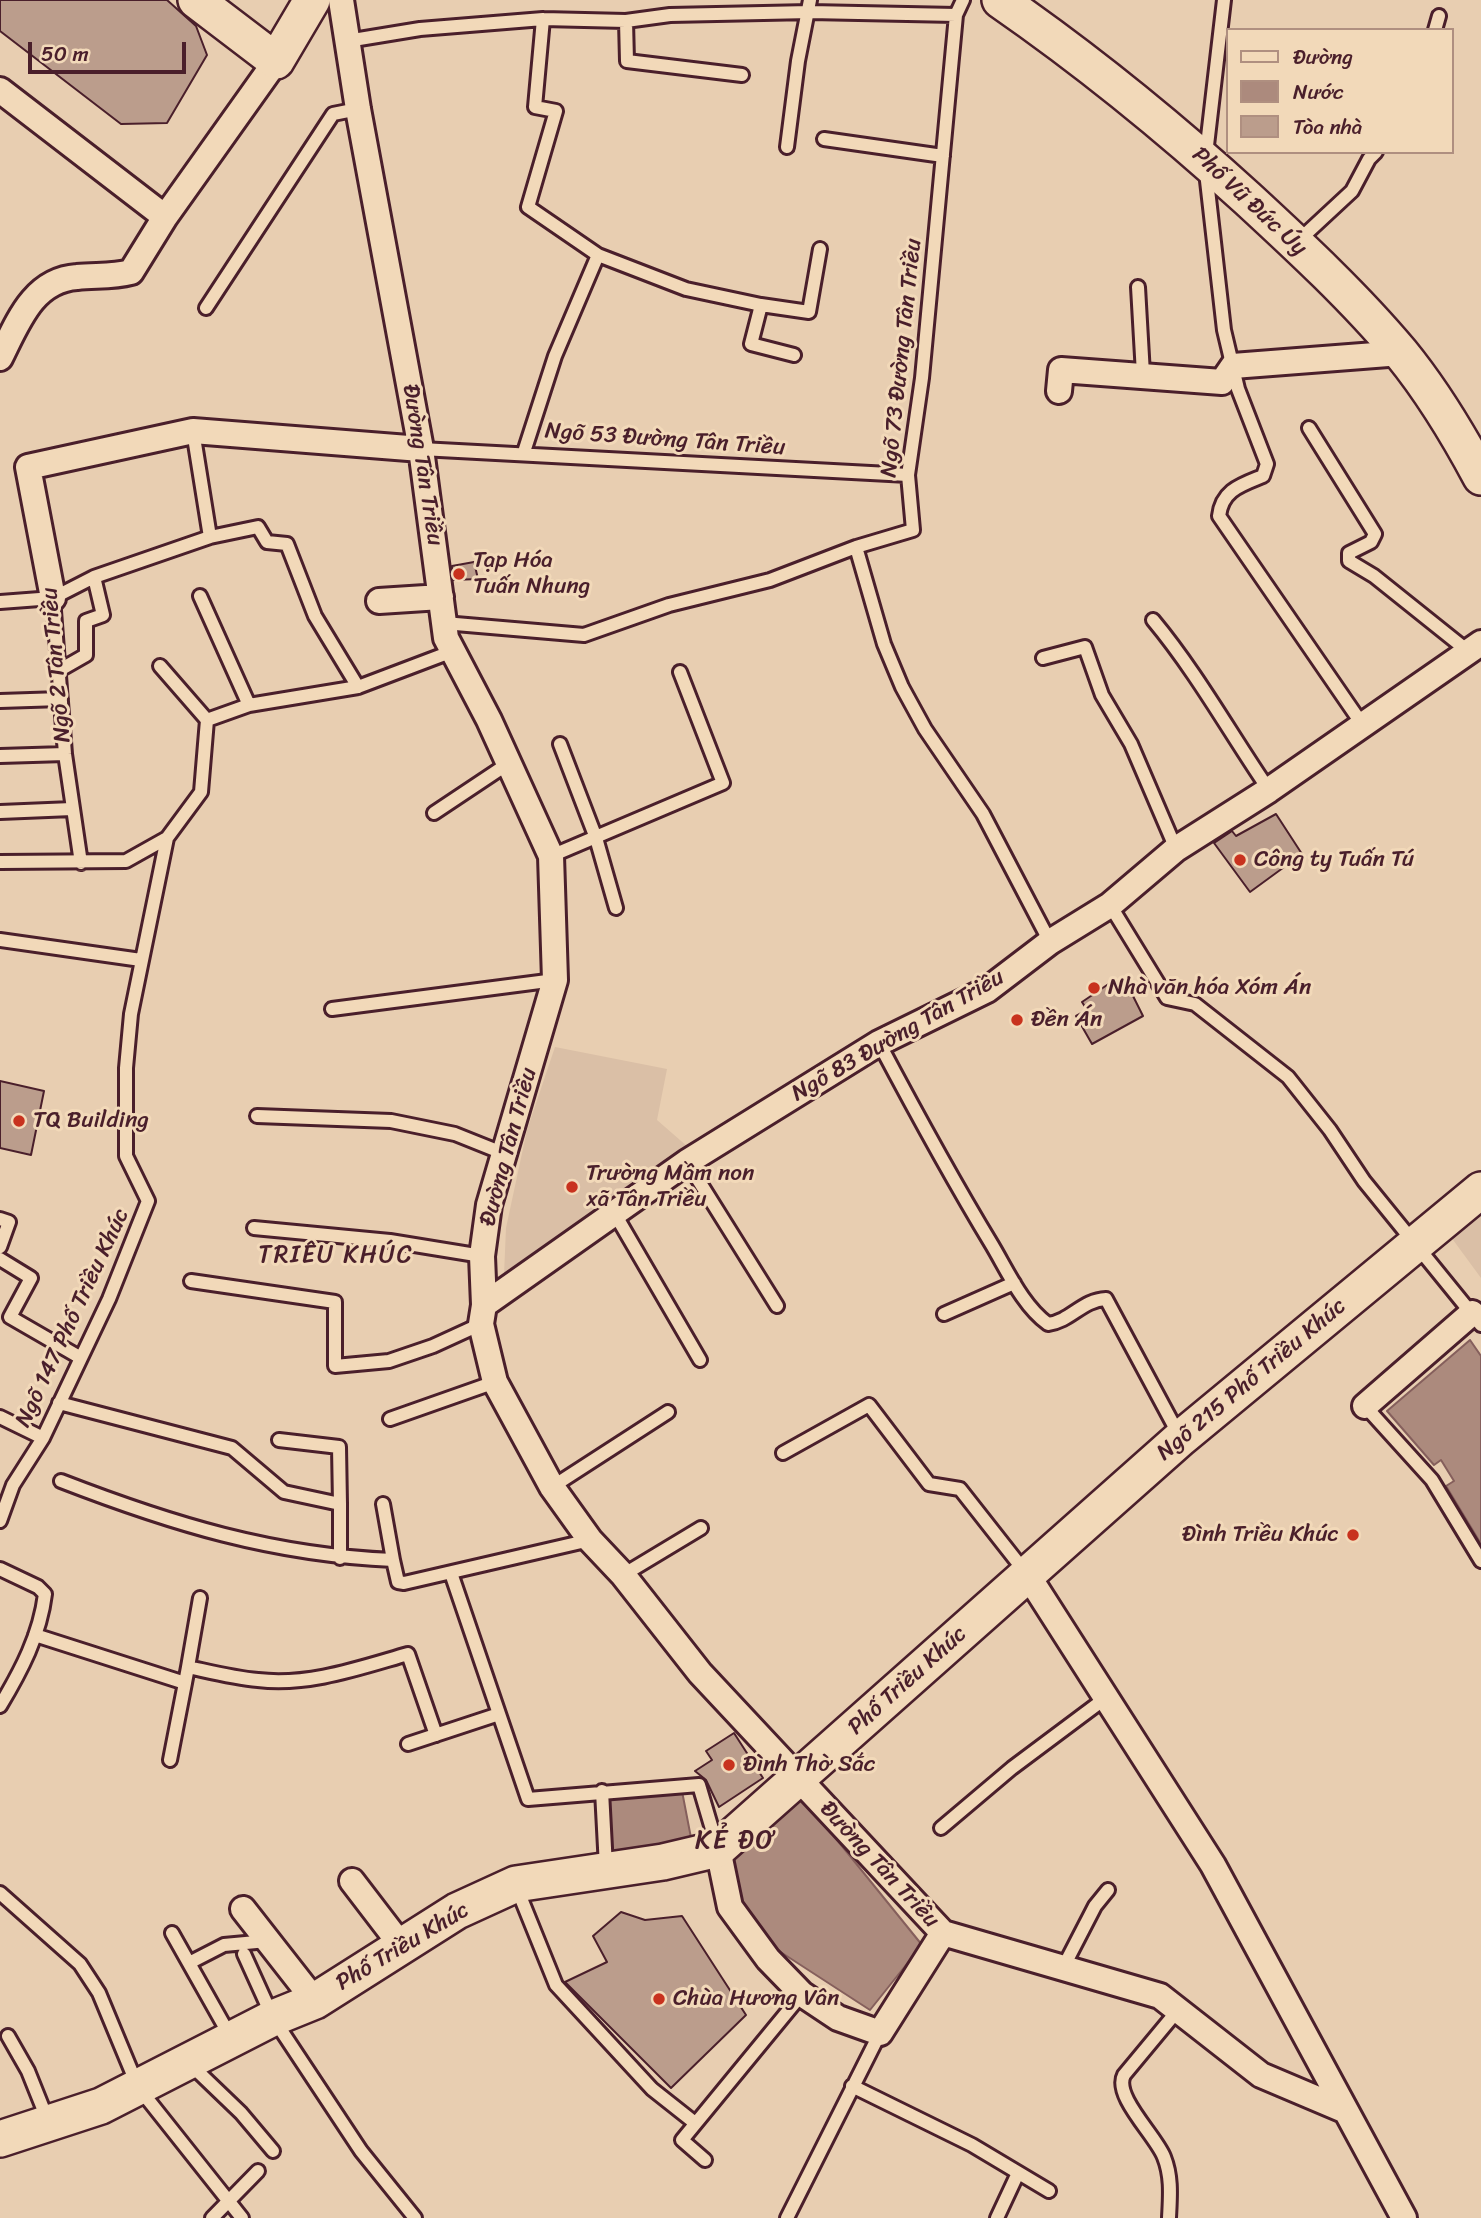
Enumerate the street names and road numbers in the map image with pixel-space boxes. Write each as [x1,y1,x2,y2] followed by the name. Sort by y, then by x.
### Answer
[1186,142,1312,262] street label: Phố Vũ Đức Úy
[876,237,928,479] street label: Ngõ 73 Đường Tân Triều
[396,382,448,548] street label: Đường Tân Triều
[544,418,786,462] street label: Ngõ 53 Đường Tân Triều
[36,586,78,744] street label: Ngõ 2 Tân Triều
[787,964,1009,1108] street label: Ngõ 83 Đường Tân Triều
[475,1065,543,1229] street label: Đường Tân Triều
[10,1204,136,1432] street label: Ngõ 147 Phố Triều Khúc
[1152,1293,1352,1467] street label: Ngõ 215 Phố Triều Khúc
[843,1621,973,1741] street label: Phố Triều Khúc
[813,1796,945,1934] street label: Đường Tân Triều
[332,1897,474,1997] street label: Phố Triều Khúc

